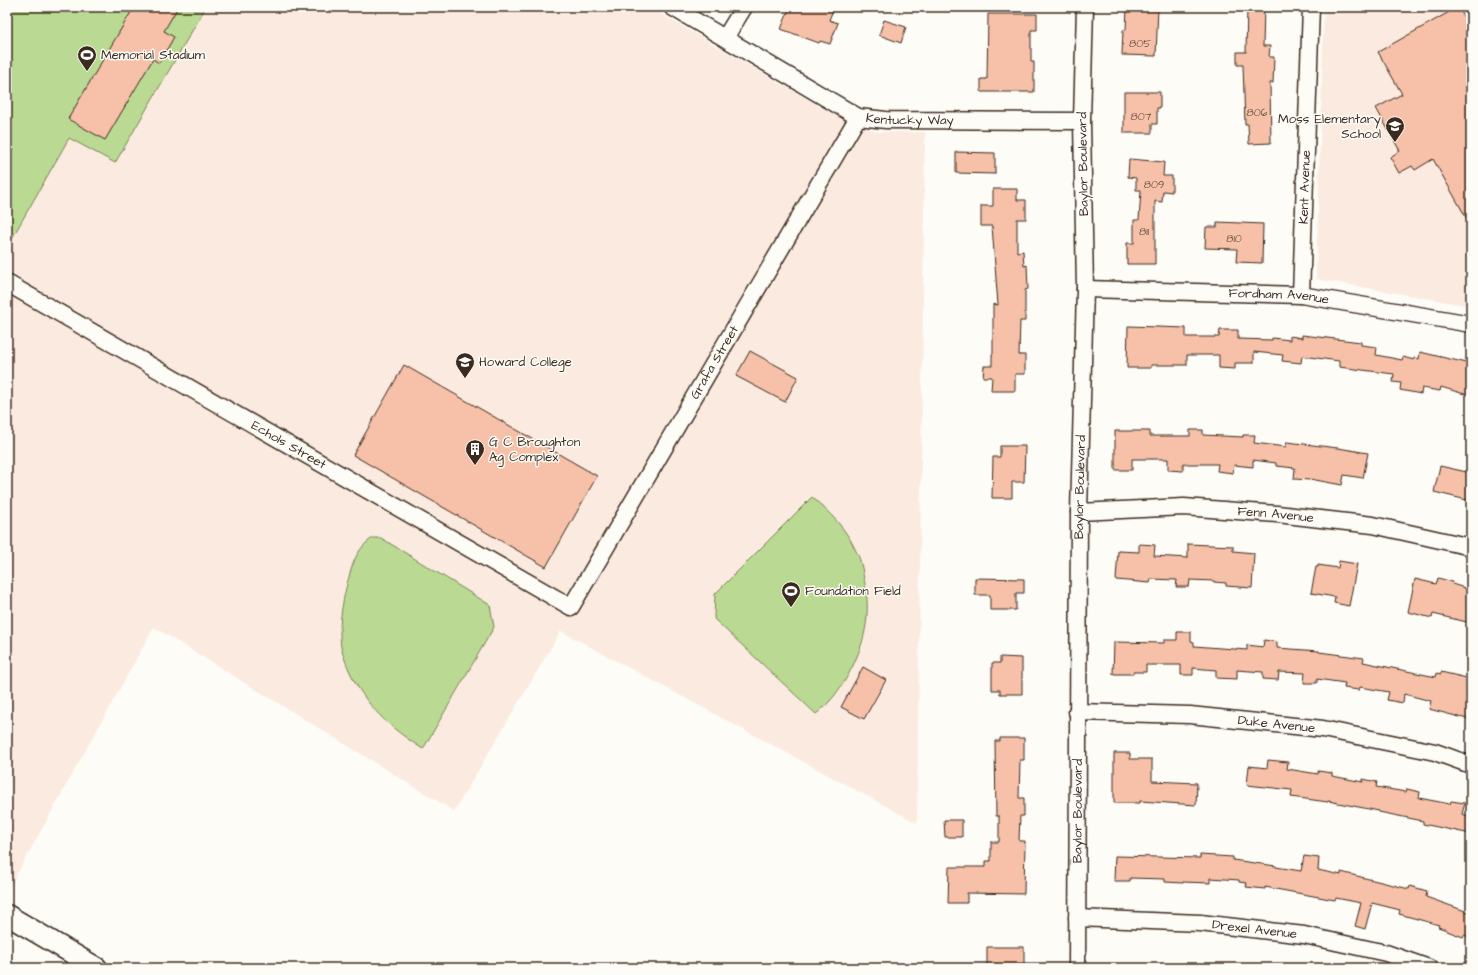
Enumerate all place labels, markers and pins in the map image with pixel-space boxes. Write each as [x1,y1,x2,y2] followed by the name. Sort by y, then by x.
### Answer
[76,44,98,72] sports icon: Memorial Stadium
[101,46,206,64] place label: Memorial Stadium
[1278,110,1381,143] place label: Moss Elementary School
[1384,115,1406,143] school or university icon: Moss Elementary School
[454,351,476,379] school or university icon: Howard College
[479,353,572,372] place label: Howard College
[489,433,581,467] place label: G C Broughton Ag Complex
[464,438,486,466] building icon: G C Broughton Ag Complex
[780,580,802,608] sports icon: Foundation Field
[805,582,901,600] place label: Foundation Field

